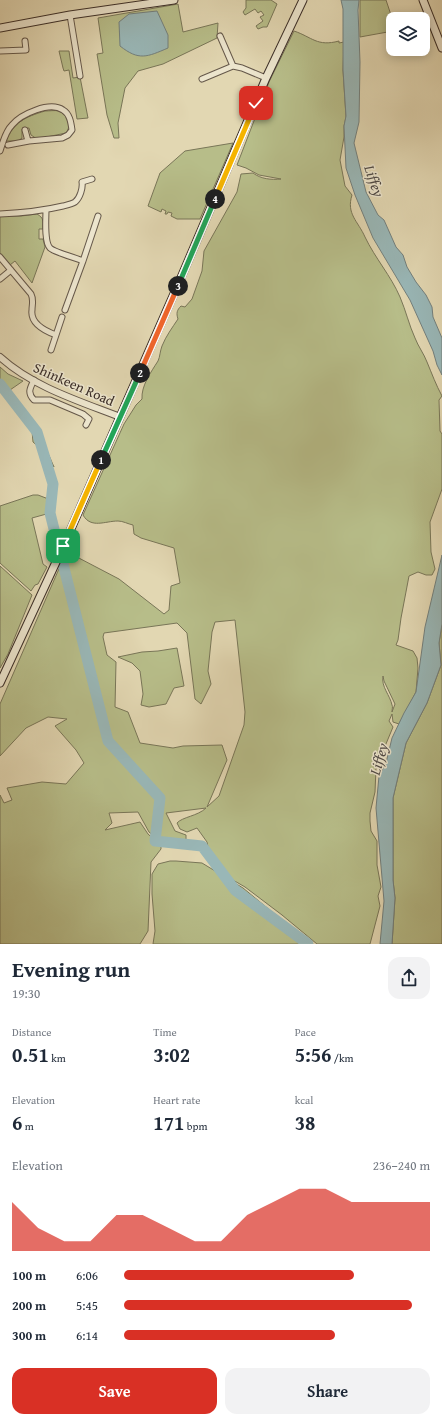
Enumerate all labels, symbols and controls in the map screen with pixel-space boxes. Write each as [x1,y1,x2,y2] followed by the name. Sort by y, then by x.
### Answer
[386,12,430,56] map controls
[386,12,430,56] button: layers
[239,86,273,120] pin
[245,92,267,114] icon: check
[359,161,390,200] water label: Liffey
[205,189,225,209] pin: 4
[212,191,218,207] text: 4
[168,276,188,296] pin: 3
[175,278,181,294] text: 3
[30,357,118,411] street label: Shinkeen Road
[130,363,150,383] pin: 2
[137,365,143,381] text: 2
[91,450,111,470] pin: 1
[98,452,104,468] text: 1
[46,529,80,563] pin
[52,535,74,557] icon: arrive
[364,740,393,778] water label: Liffey
[12,953,130,985] text: Evening run
[388,957,430,999] button: share
[12,984,40,1003] text: 19:30
[12,1024,51,1040] text: Distance
[153,1024,177,1040] text: Time
[295,1024,316,1040] text: Pace
[12,1040,49,1069] text: 0.51
[153,1040,190,1069] text: 3:02
[295,1040,331,1069] text: 5:56
[49,1050,66,1066] text: km
[331,1050,354,1066] text: /km
[12,1092,55,1108] text: Elevation
[153,1092,201,1108] text: Heart rate
[295,1092,313,1108] text: kcal
[12,1108,22,1137] text: 6
[153,1108,184,1137] text: 171
[295,1108,315,1137] text: 38
[22,1118,34,1134] text: m
[184,1118,207,1134] text: bpm
[12,1156,63,1175] text: Elevation
[373,1156,430,1175] text: 236–240 m
[12,1266,46,1285] text: 100 m
[76,1266,98,1285] text: 6:06
[12,1296,46,1315] text: 200 m
[76,1296,98,1315] text: 5:45
[12,1326,46,1345] text: 300 m
[76,1326,98,1345] text: 6:14
[12,1368,217,1414] button: Save
[225,1368,430,1414] button: Share

